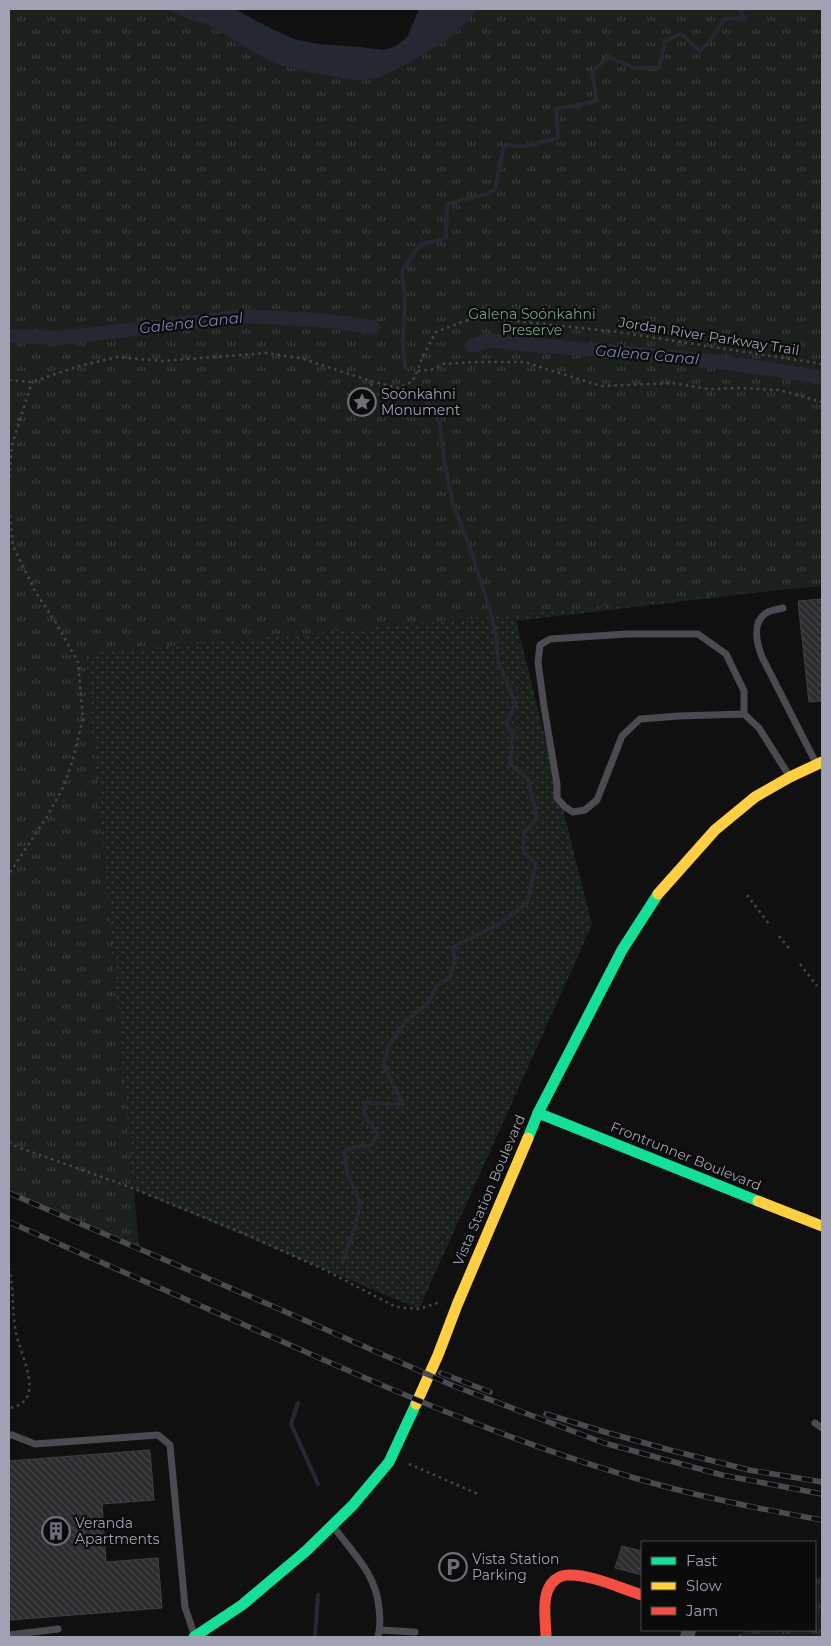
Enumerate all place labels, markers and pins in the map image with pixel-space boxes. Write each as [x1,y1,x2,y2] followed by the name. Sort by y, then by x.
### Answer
[381,385,461,419] place label: Soónkahni Monument
[347,387,377,417] place icon: Soónkahni Monument
[75,1514,160,1548] place label: Veranda Apartments
[41,1516,71,1546] building icon: Veranda Apartments
[472,1550,559,1584] place label: Vista Station Parking
[438,1552,468,1582] parking icon: Vista Station Parking

